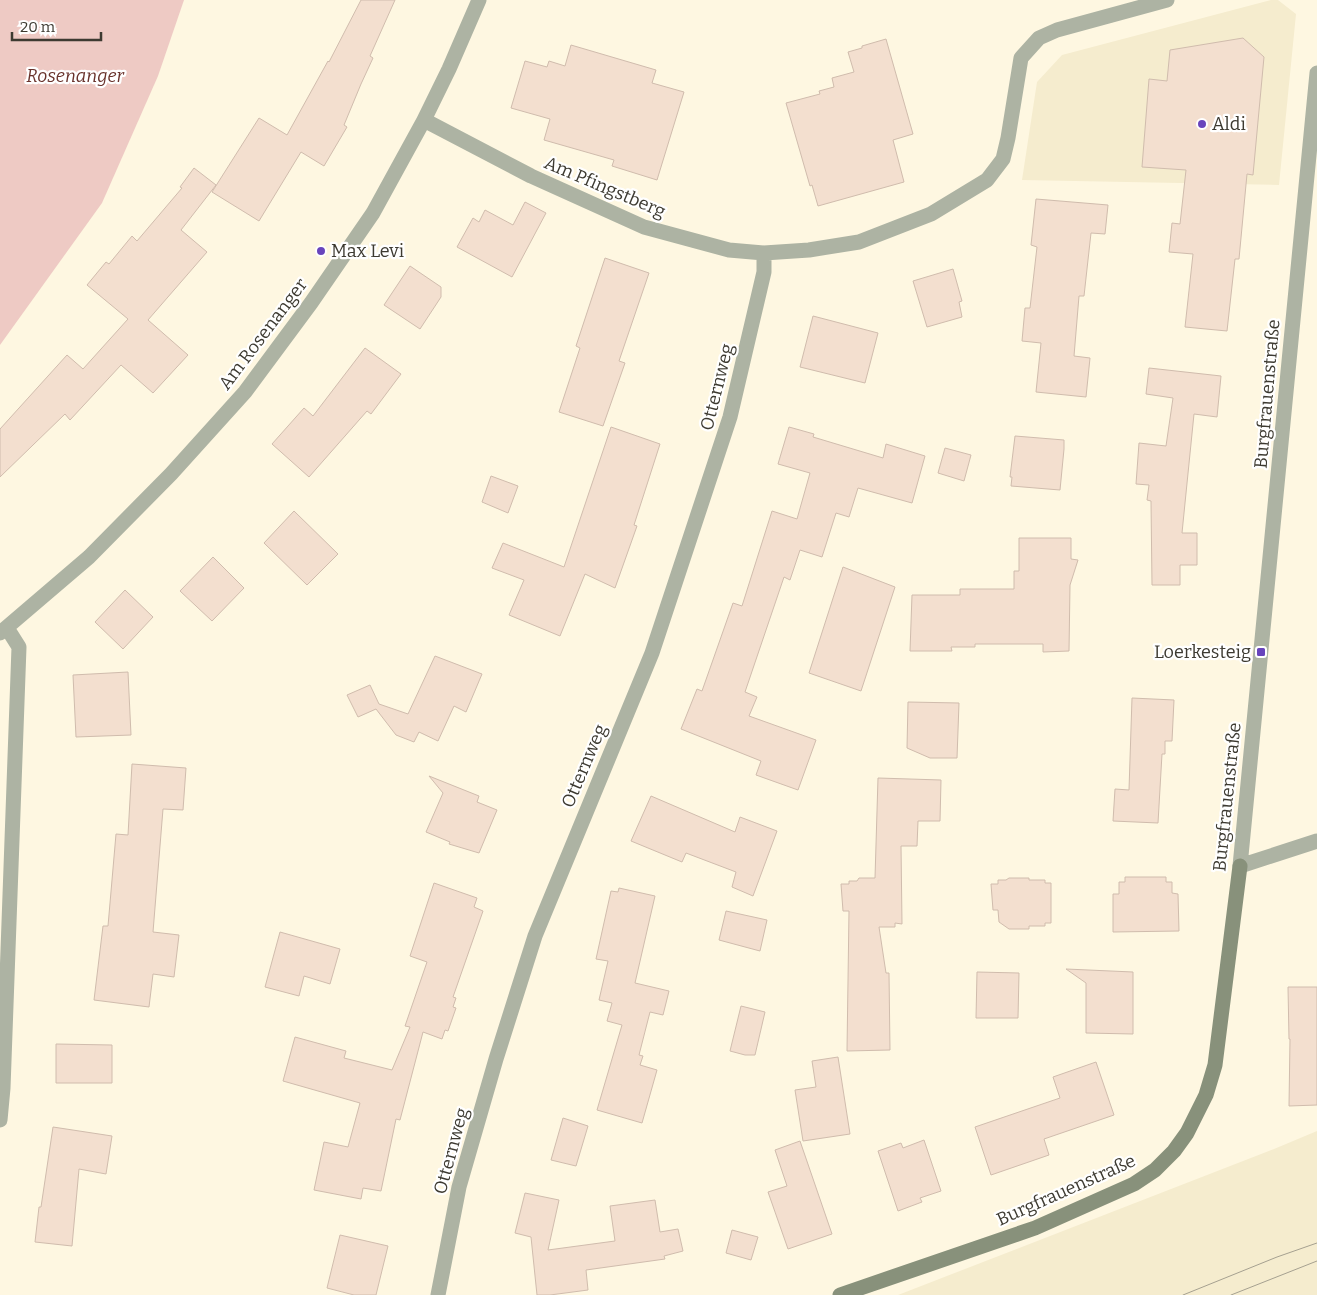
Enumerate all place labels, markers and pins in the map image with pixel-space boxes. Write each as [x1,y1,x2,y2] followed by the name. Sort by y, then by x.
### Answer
[1212,113,1246,135] place label: Aldi
[1196,118,1208,130] marker: Aldi
[331,240,404,262] place label: Max Levi
[315,245,327,257] marker: Max Levi
[1154,641,1251,663] place label: Loerkesteig
[1255,646,1267,658] marker: Loerkesteig

